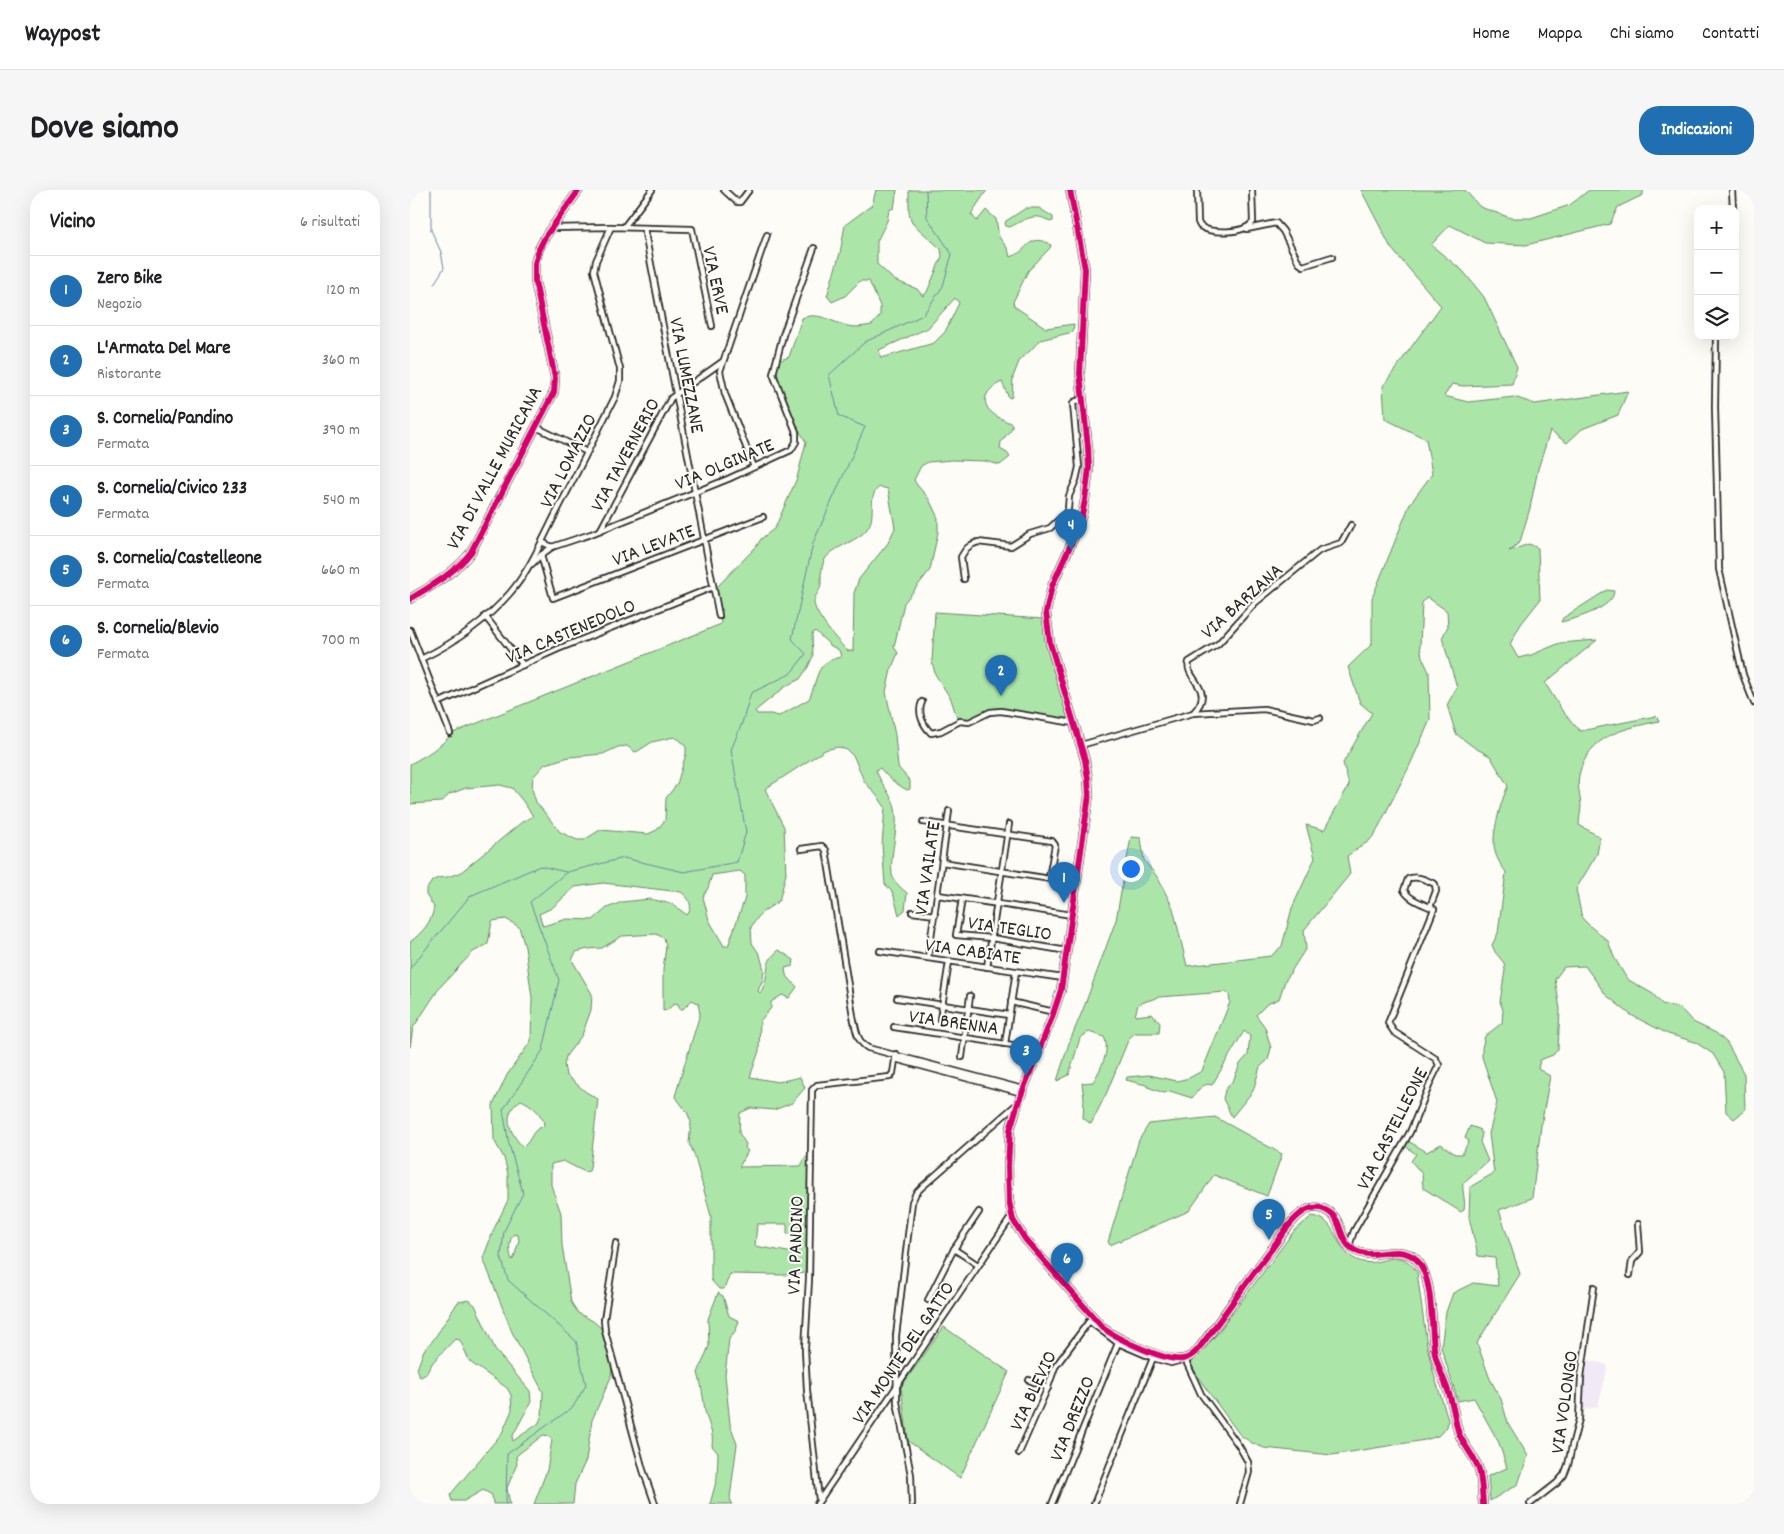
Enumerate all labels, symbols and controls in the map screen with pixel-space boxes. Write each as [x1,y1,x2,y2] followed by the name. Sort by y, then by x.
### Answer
[25,18,100,52] text: Waypost
[1472,22,1510,47] text: Home
[1538,22,1582,47] text: Mappa
[1610,22,1674,47] text: Chi siamo
[1702,22,1759,47] text: Contatti
[30,105,179,155] text: Dove siamo
[1639,106,1754,155] button: Indicazioni
[1694,205,1739,340] map controls
[1694,205,1739,250] button: +
[50,208,95,238] text: Vicino
[300,211,360,234] text: 6 risultati
[693,244,735,317] street label: VIA ERVE
[1694,250,1739,295] button: −
[97,266,162,293] text: Zero Bike
[64,279,68,302] text: 1
[326,279,360,302] text: 120 m
[97,293,142,316] text: Negozio
[1694,295,1739,340] button: layers
[660,315,710,436] street label: VIA LUMEZZANE
[97,336,231,363] text: L'Armata Del Mare
[63,349,70,372] text: 2
[322,349,360,372] text: 360 m
[97,363,161,386] text: Ristorante
[441,381,551,555] street label: VIA DI VALLE MURICANA
[585,394,668,517] street label: VIA TAVERNERIO
[97,406,233,433] text: S. Cornelia/Pandino
[534,409,605,513] street label: VIA LOMAZZO
[62,419,70,442] text: 3
[322,419,360,442] text: 390 m
[671,432,779,499] street label: VIA OLGINATE
[97,433,149,456] text: Fermata
[97,476,247,503] text: S. Cornelia/Civico 233
[63,489,69,512] text: 4
[323,489,360,512] text: 540 m
[97,503,149,526] text: Fermata
[1055,509,1087,550] pin: 4
[609,518,699,575] street label: VIA LEVATE
[97,546,262,573] text: S. Cornelia/Castelleone
[1196,558,1290,647] street label: VIA BARZANA
[62,559,70,582] text: 5
[321,559,360,582] text: 660 m
[97,573,149,596] text: Fermata
[502,593,640,673] street label: VIA CASTENEDOLO
[97,616,219,643] text: S. Cornelia/Blevio
[62,629,70,652] text: 6
[322,629,360,652] text: 700 m
[97,643,149,666] text: Fermata
[985,655,1017,696] pin: 2
[909,820,949,917] street label: VIA VAILATE
[1118,856,1144,882] your location
[1048,862,1080,903] pin: 1
[966,910,1053,950] street label: VIA TEGLIO
[923,932,1022,974] street label: VIA CABIATE
[907,1004,1000,1044] street label: VIA BRENNA
[1010,1035,1042,1076] pin: 3
[1351,1063,1437,1195] street label: VIA CASTELLEONE
[781,1195,813,1295] street label: VIA PANDINO
[1253,1199,1285,1240] pin: 5
[1051,1243,1083,1284] pin: 6
[846,1277,963,1431] street label: VIA MONTE DEL GATTO
[1004,1347,1065,1436] street label: VIA BLEVIO
[1545,1349,1587,1456] street label: VIA VOLONGO
[1044,1372,1104,1466] street label: VIA DREZZO

